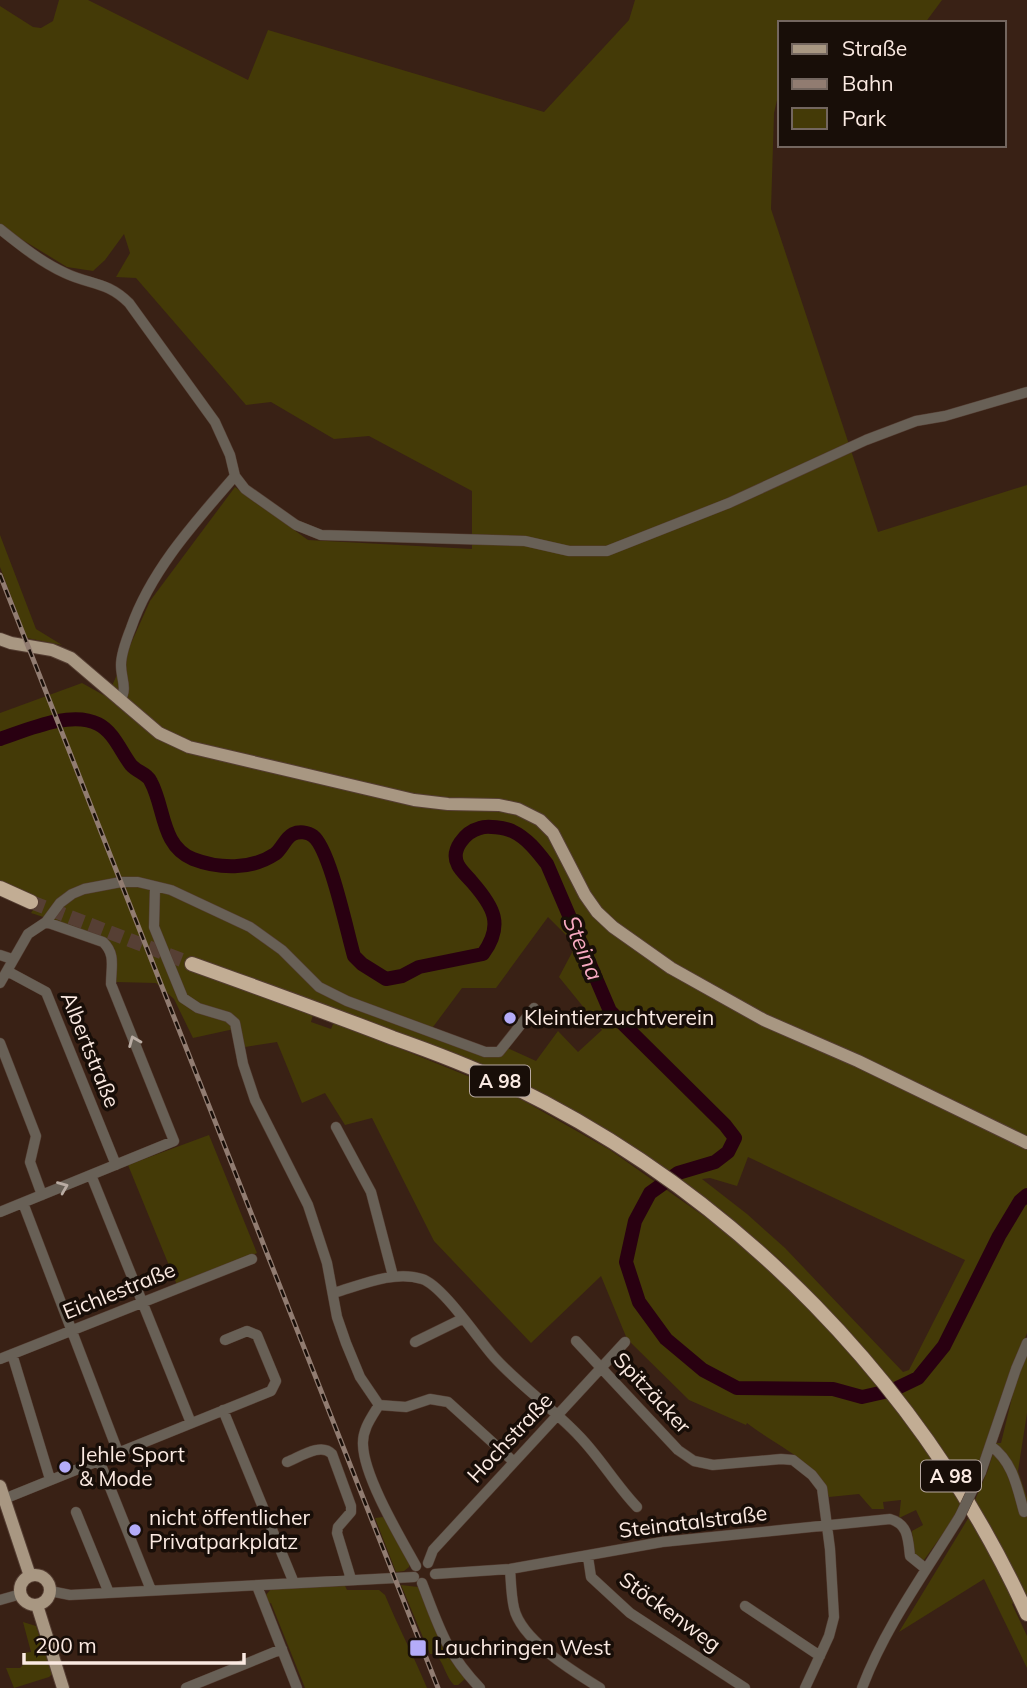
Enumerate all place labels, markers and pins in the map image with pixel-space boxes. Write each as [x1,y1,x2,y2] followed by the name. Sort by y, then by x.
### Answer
[524,1004,714,1030] place label: Kleintierzuchtverein
[502,1010,518,1026] marker: Kleintierzuchtverein
[79,1441,185,1491] place label: Jehle Sport & Mode
[57,1459,73,1475] marker: Jehle Sport & Mode
[149,1504,310,1554] place label: nicht öffentlicher Privatparkplatz
[127,1522,143,1538] marker: nicht öffentlicher Privatparkplatz
[434,1634,611,1660] place label: Lauchringen West
[408,1638,428,1658] marker: Lauchringen West

